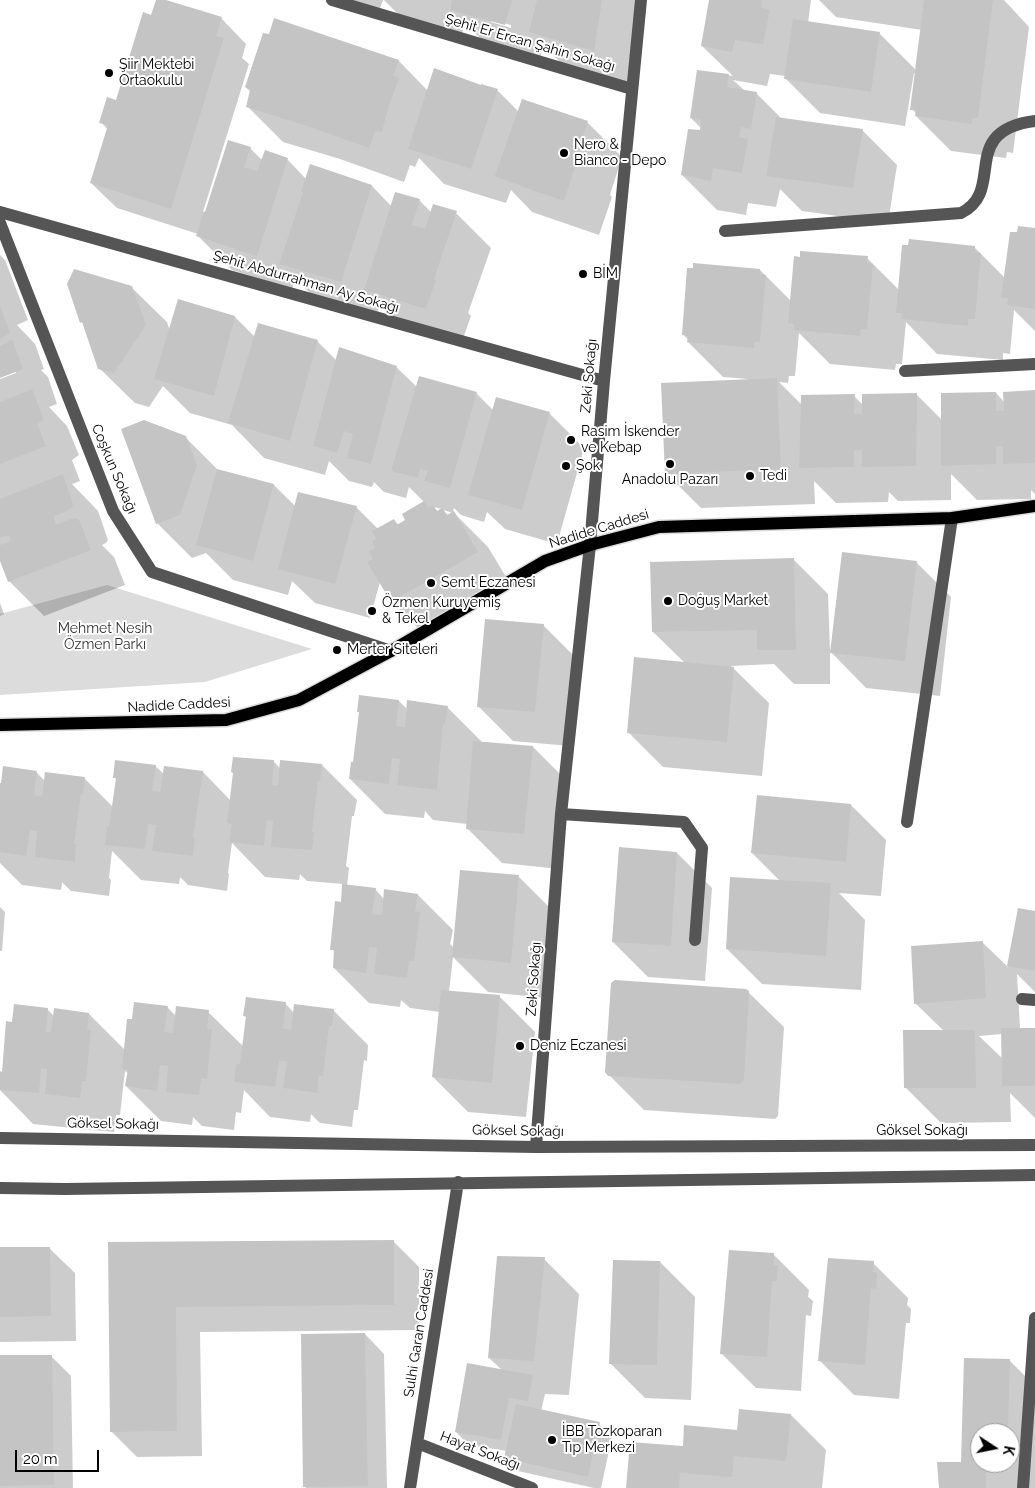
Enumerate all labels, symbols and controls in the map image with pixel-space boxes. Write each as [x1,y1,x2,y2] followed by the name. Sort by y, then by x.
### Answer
[443,11,617,75] street label: Şehit Er Ercan Şahin Sokağı
[119,57,194,90] place label: Şiir Mektebi Ortaokulu
[103,67,115,79] marker: Şiir Mektebi Ortaokulu
[574,137,666,170] place label: Nero & Bianco - Depo
[558,147,570,159] marker: Nero & Bianco - Depo
[211,247,401,317] street label: Şehit Abdurrahman Ay Sokağı
[593,266,618,282] place label: BİM
[577,268,589,280] marker: BİM
[577,338,601,414] street label: Zeki Sokağı
[88,422,140,516] street label: Coşkun Sokağı
[581,424,679,457] place label: Rasim İskender ve Kebap
[565,434,577,446] marker: Rasim İskender ve Kebap
[576,458,600,474] place label: Şok
[664,458,676,470] marker: Anadolu Pazarı
[560,460,572,472] marker: Şok
[760,468,787,484] place label: Tedi
[744,470,756,482] marker: Tedi
[622,472,718,488] place label: Anadolu Pazarı
[547,506,651,552] street label: Nadide Caddesi
[441,575,535,591] place label: Semt Eczanesi
[425,577,437,589] marker: Semt Eczanesi
[678,593,768,609] place label: Doğuş Market
[382,595,501,628] place label: Özmen Kuruyemiş & Tekel
[662,595,674,607] marker: Doğuş Market
[366,605,378,617] marker: Özmen Kuruyemiş & Tekel
[58,621,152,654] park label: Mehmet Nesih Özmen Parkı
[347,642,438,658] place label: Merter Siteleri
[331,644,343,656] marker: Merter Siteleri
[127,694,231,716] street label: Nadide Caddesi
[523,941,545,1017] street label: Zeki Sokağı
[530,1038,627,1054] place label: Deniz Eczanesi
[514,1040,526,1052] marker: Deniz Eczanesi
[67,1115,159,1133] street label: Göksel Sokağı
[472,1122,564,1140] street label: Göksel Sokağı
[876,1123,968,1139] street label: Göksel Sokağı
[401,1267,437,1399] street label: Sulhi Garan Caddesi
[970,1423,1020,1473] north arrow
[562,1424,662,1456] place label: İBB Tozkoparan Tıp Merkezi
[438,1428,522,1474] street label: Hayat Sokağı
[546,1434,558,1446] marker: İBB Tozkoparan Tıp Merkezi
[18,1440,101,1472] scale bar
[1000,1445,1017,1457] text: K
[23,1450,58,1468] text: 20 m

